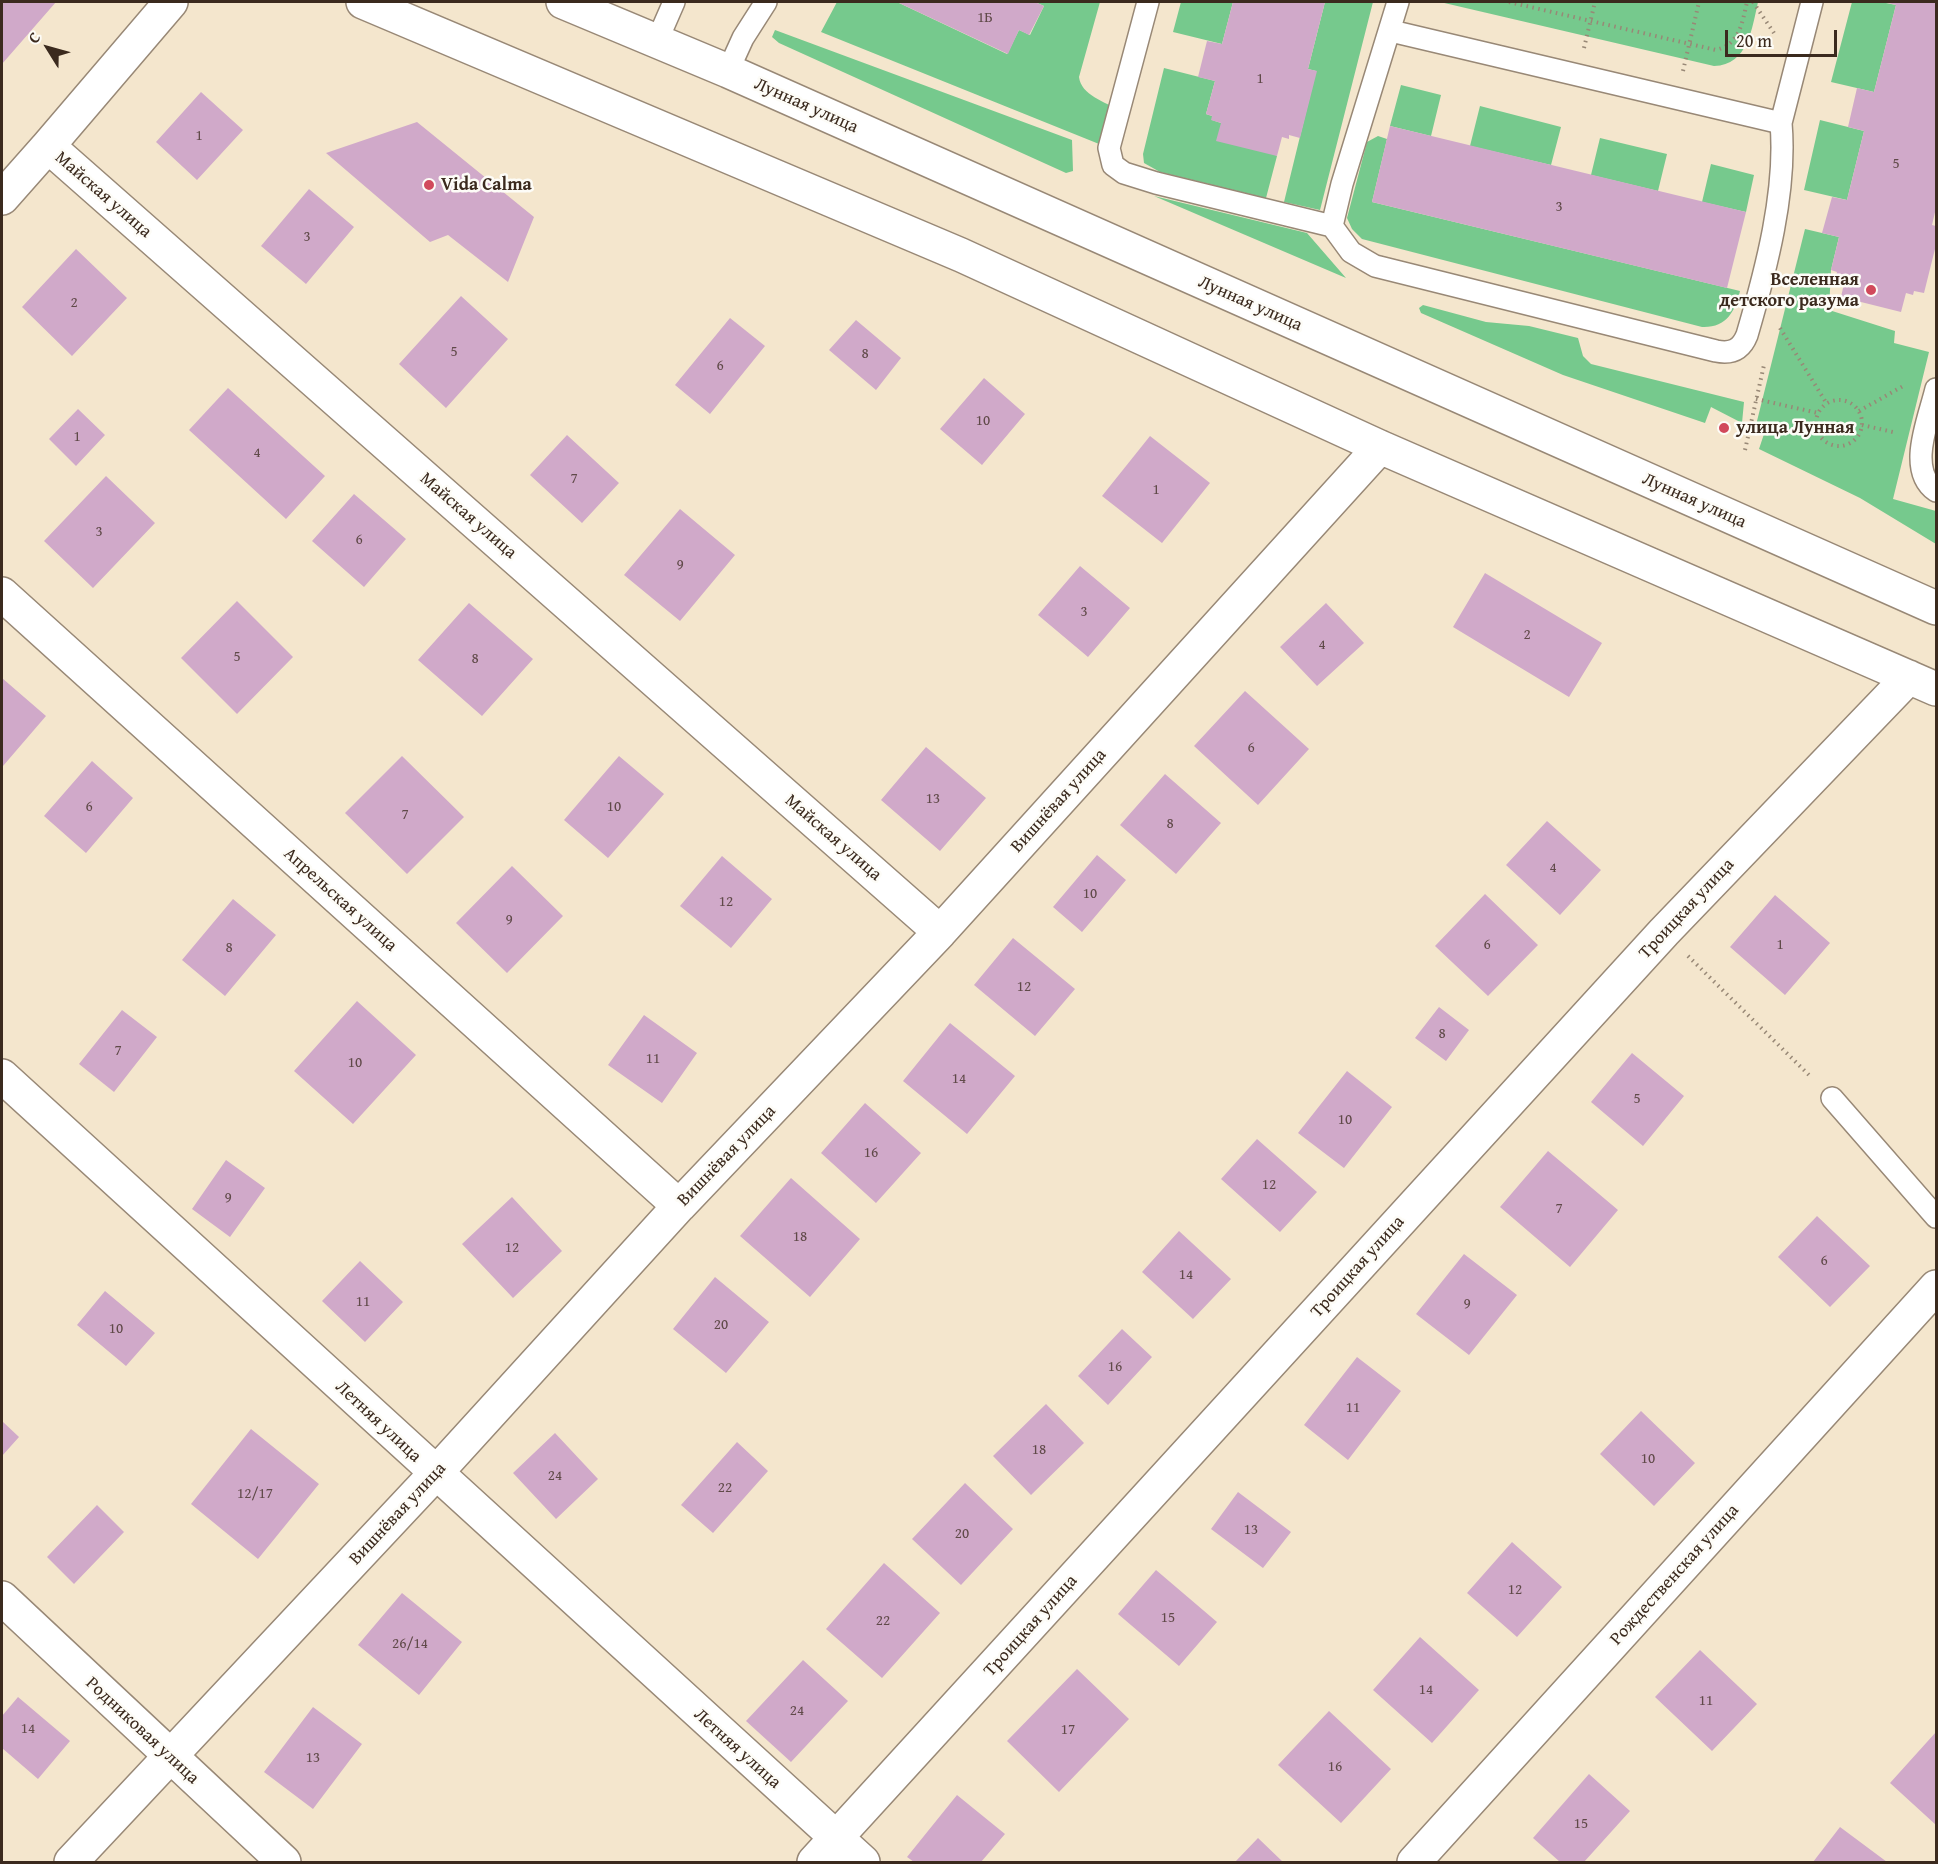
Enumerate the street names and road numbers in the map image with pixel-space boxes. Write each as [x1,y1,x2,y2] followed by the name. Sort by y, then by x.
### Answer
[751,73,861,139] street label: Лунная улица
[50,147,156,243] street label: Майская улица
[1195,271,1305,337] street label: Лунная улица
[415,468,521,564] street label: Майская улица
[1639,468,1749,534] street label: Лунная улица
[1007,745,1111,857] street label: Вишнёвая улица
[780,790,886,886] street label: Майская улица
[279,843,401,957] street label: Апрельская улица
[1635,854,1739,964] street label: Троицкая улица
[673,1101,781,1211] street label: Вишнёвая улица
[1307,1212,1409,1322] street label: Троицкая улица
[330,1377,426,1467] street label: Летняя улица
[345,1458,451,1570] street label: Вишнёвая улица
[1606,1500,1744,1650] street label: Рождественская улица
[980,1571,1082,1681] street label: Троицкая улица
[81,1673,203,1789] street label: Родниковая улица
[689,1704,785,1794] street label: Летняя улица

